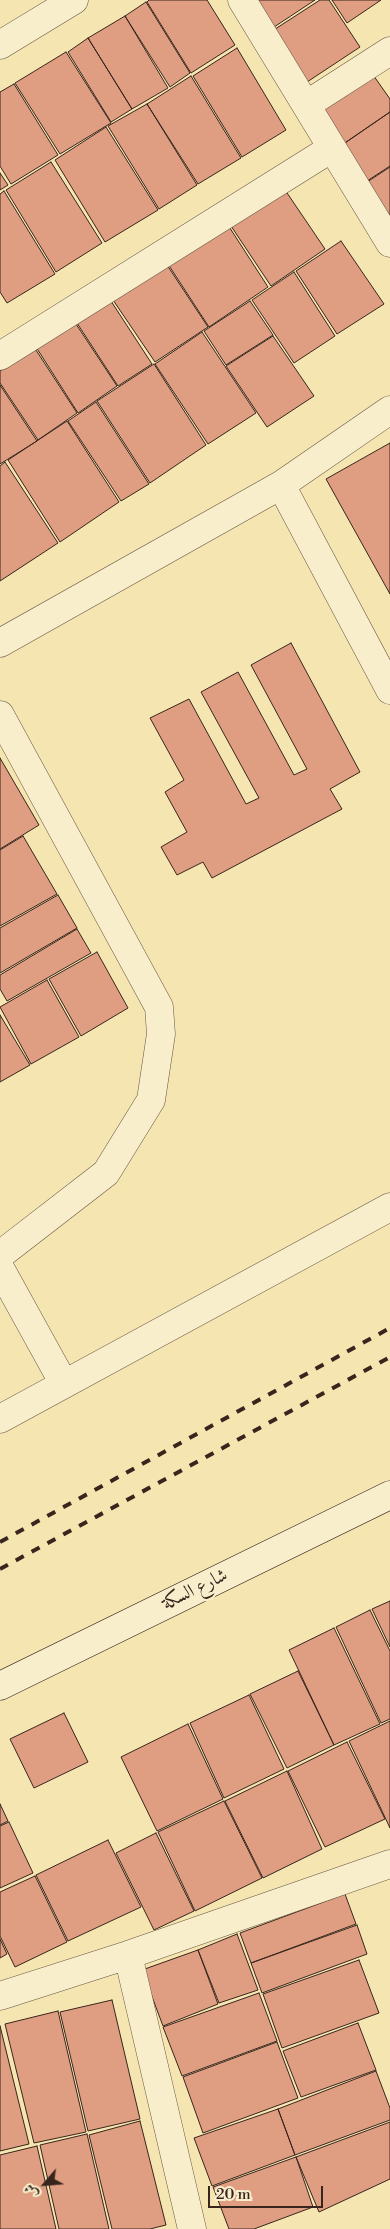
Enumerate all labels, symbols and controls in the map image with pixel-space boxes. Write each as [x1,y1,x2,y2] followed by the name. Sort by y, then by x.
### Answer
[158,1564,232,1616] street label: شارع السكة
[20,2159,70,2209] north arrow
[210,2176,325,2208] scale bar
[20,2181,43,2201] text: ش
[216,2185,251,2204] text: 20 m

